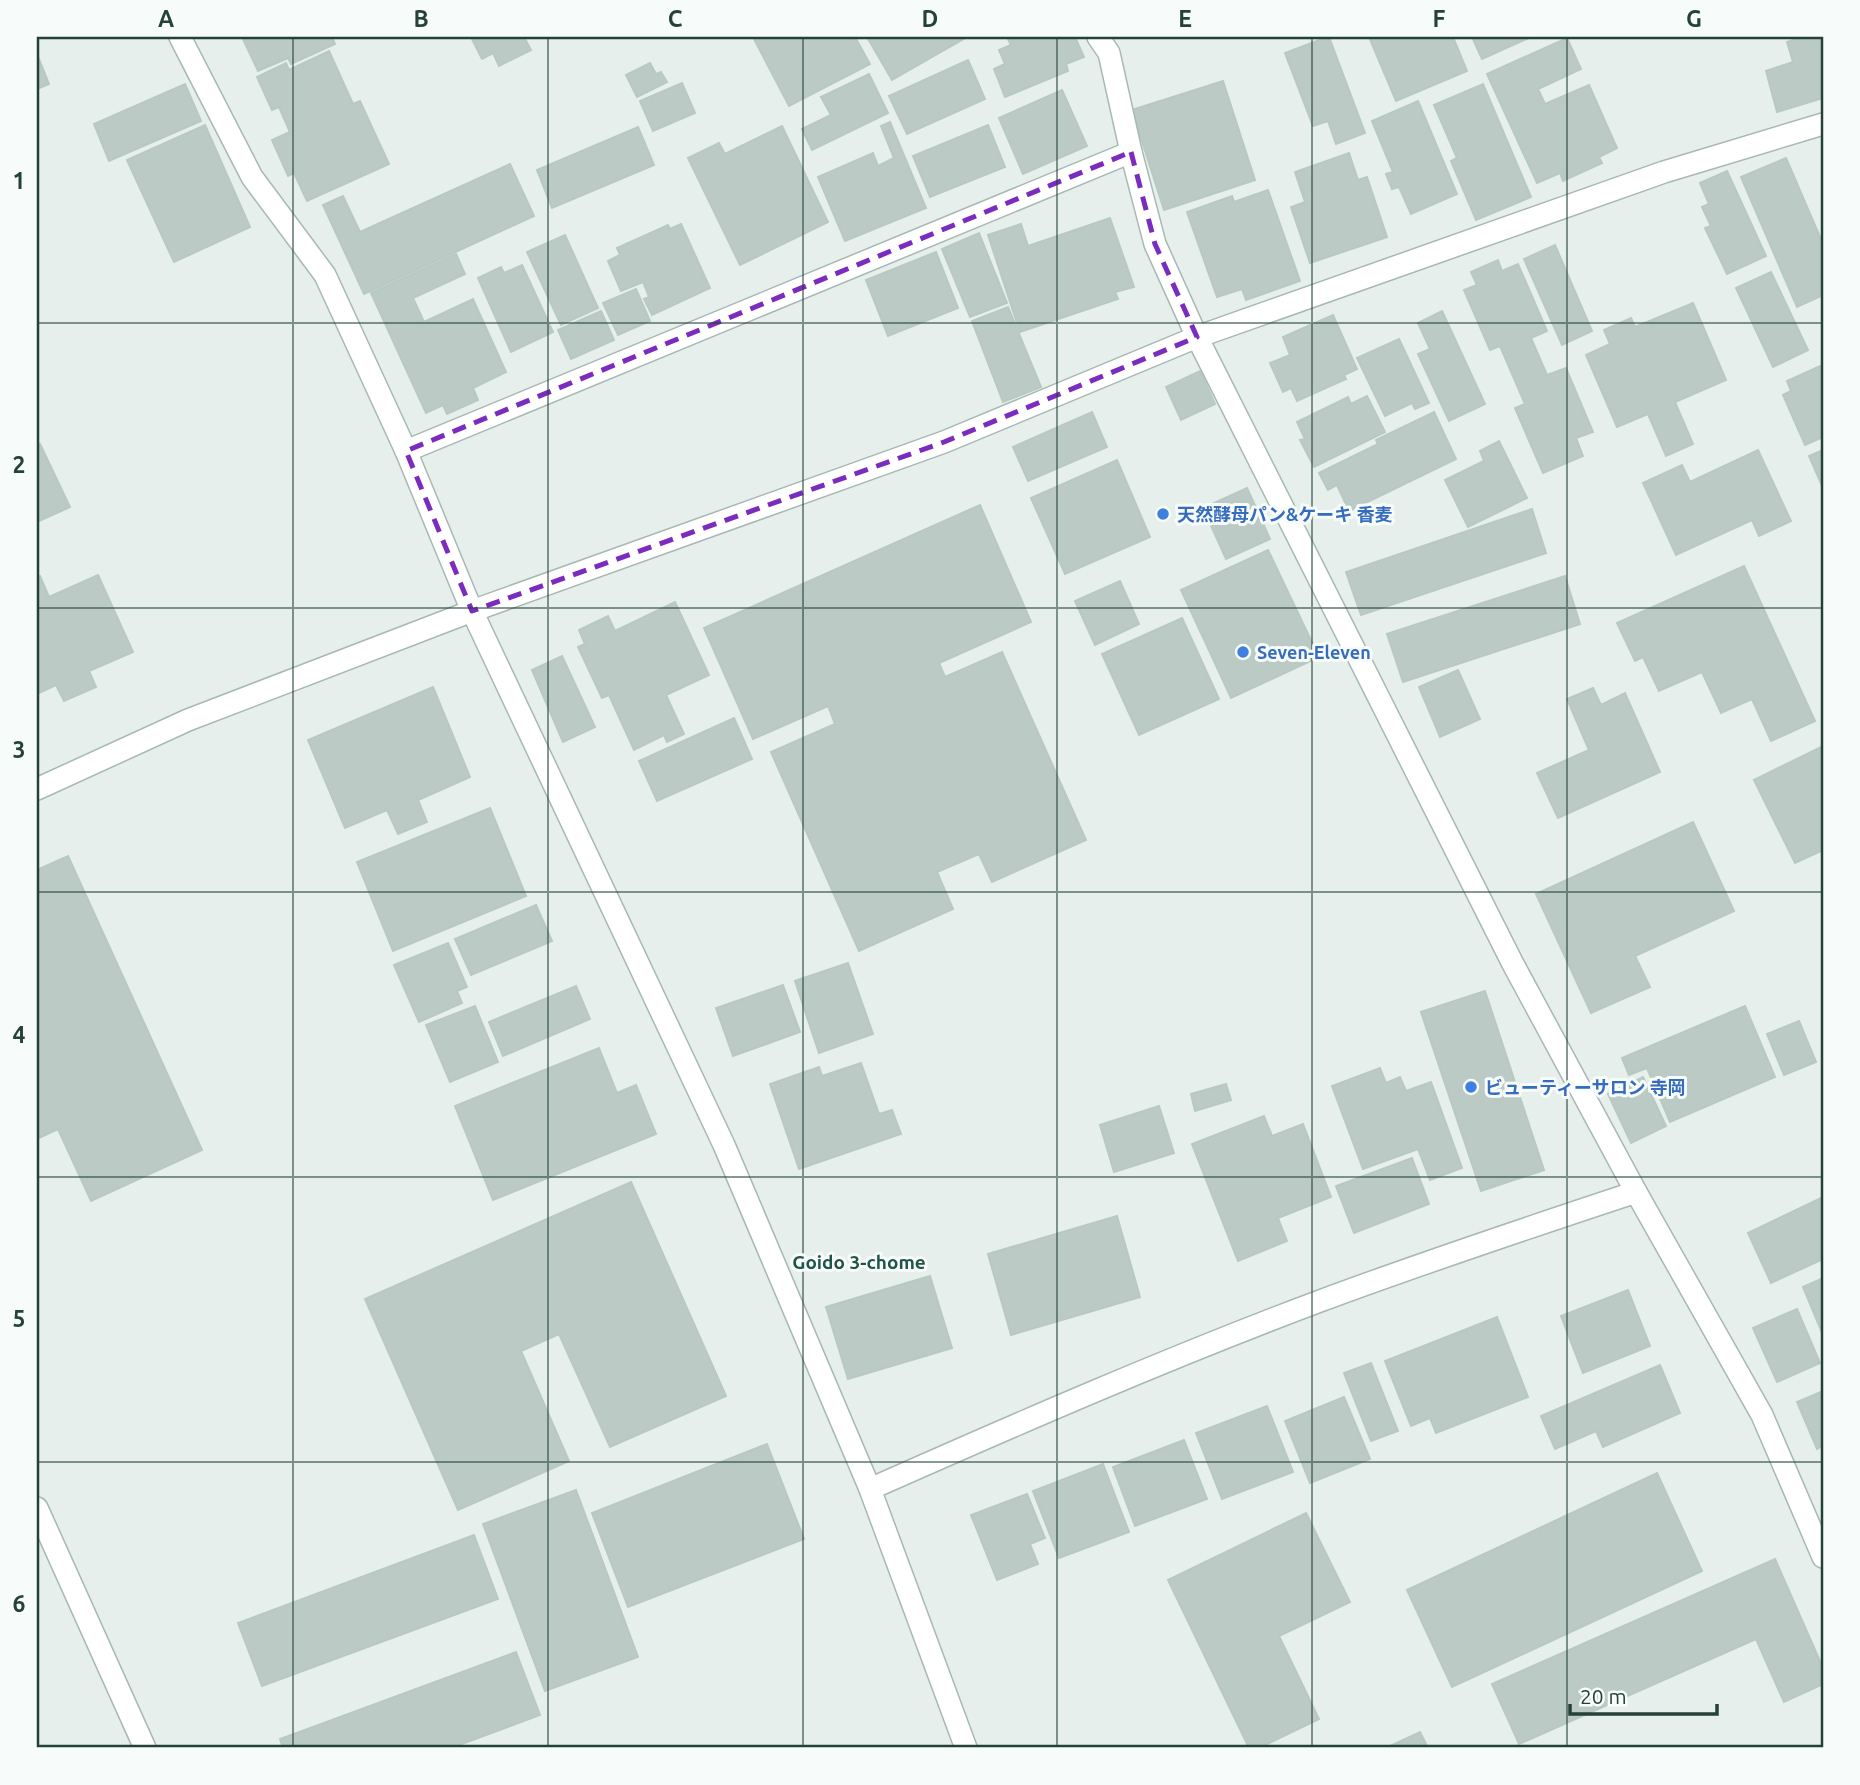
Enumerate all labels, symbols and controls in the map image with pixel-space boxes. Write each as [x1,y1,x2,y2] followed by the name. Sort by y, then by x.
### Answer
[158,6,174,31] text: A
[413,6,429,31] text: B
[668,6,683,31] text: C
[922,6,938,31] text: D
[1178,6,1192,31] text: E
[1433,6,1446,31] text: F
[1686,6,1702,31] text: G
[13,168,25,193] text: 1
[13,452,25,477] text: 2
[1177,504,1393,524] place label: 天然酵母パン&ケーキ 香麦
[1155,506,1171,522] marker: 天然酵母パン&ケーキ 香麦
[1257,642,1371,662] place label: Seven-Eleven
[1235,644,1251,660] marker: Seven-Eleven
[13,737,25,762] text: 3
[13,1022,26,1047] text: 4
[1485,1077,1686,1097] place label: ビューティーサロン 寺岡
[1463,1079,1479,1095] marker: ビューティーサロン 寺岡
[792,1251,926,1273] district label: Goido 3-chome
[13,1306,25,1331] text: 5
[13,1591,26,1616] text: 6
[1570,1673,1716,1717] scale bar
[1580,1684,1627,1708] text: 20 m

